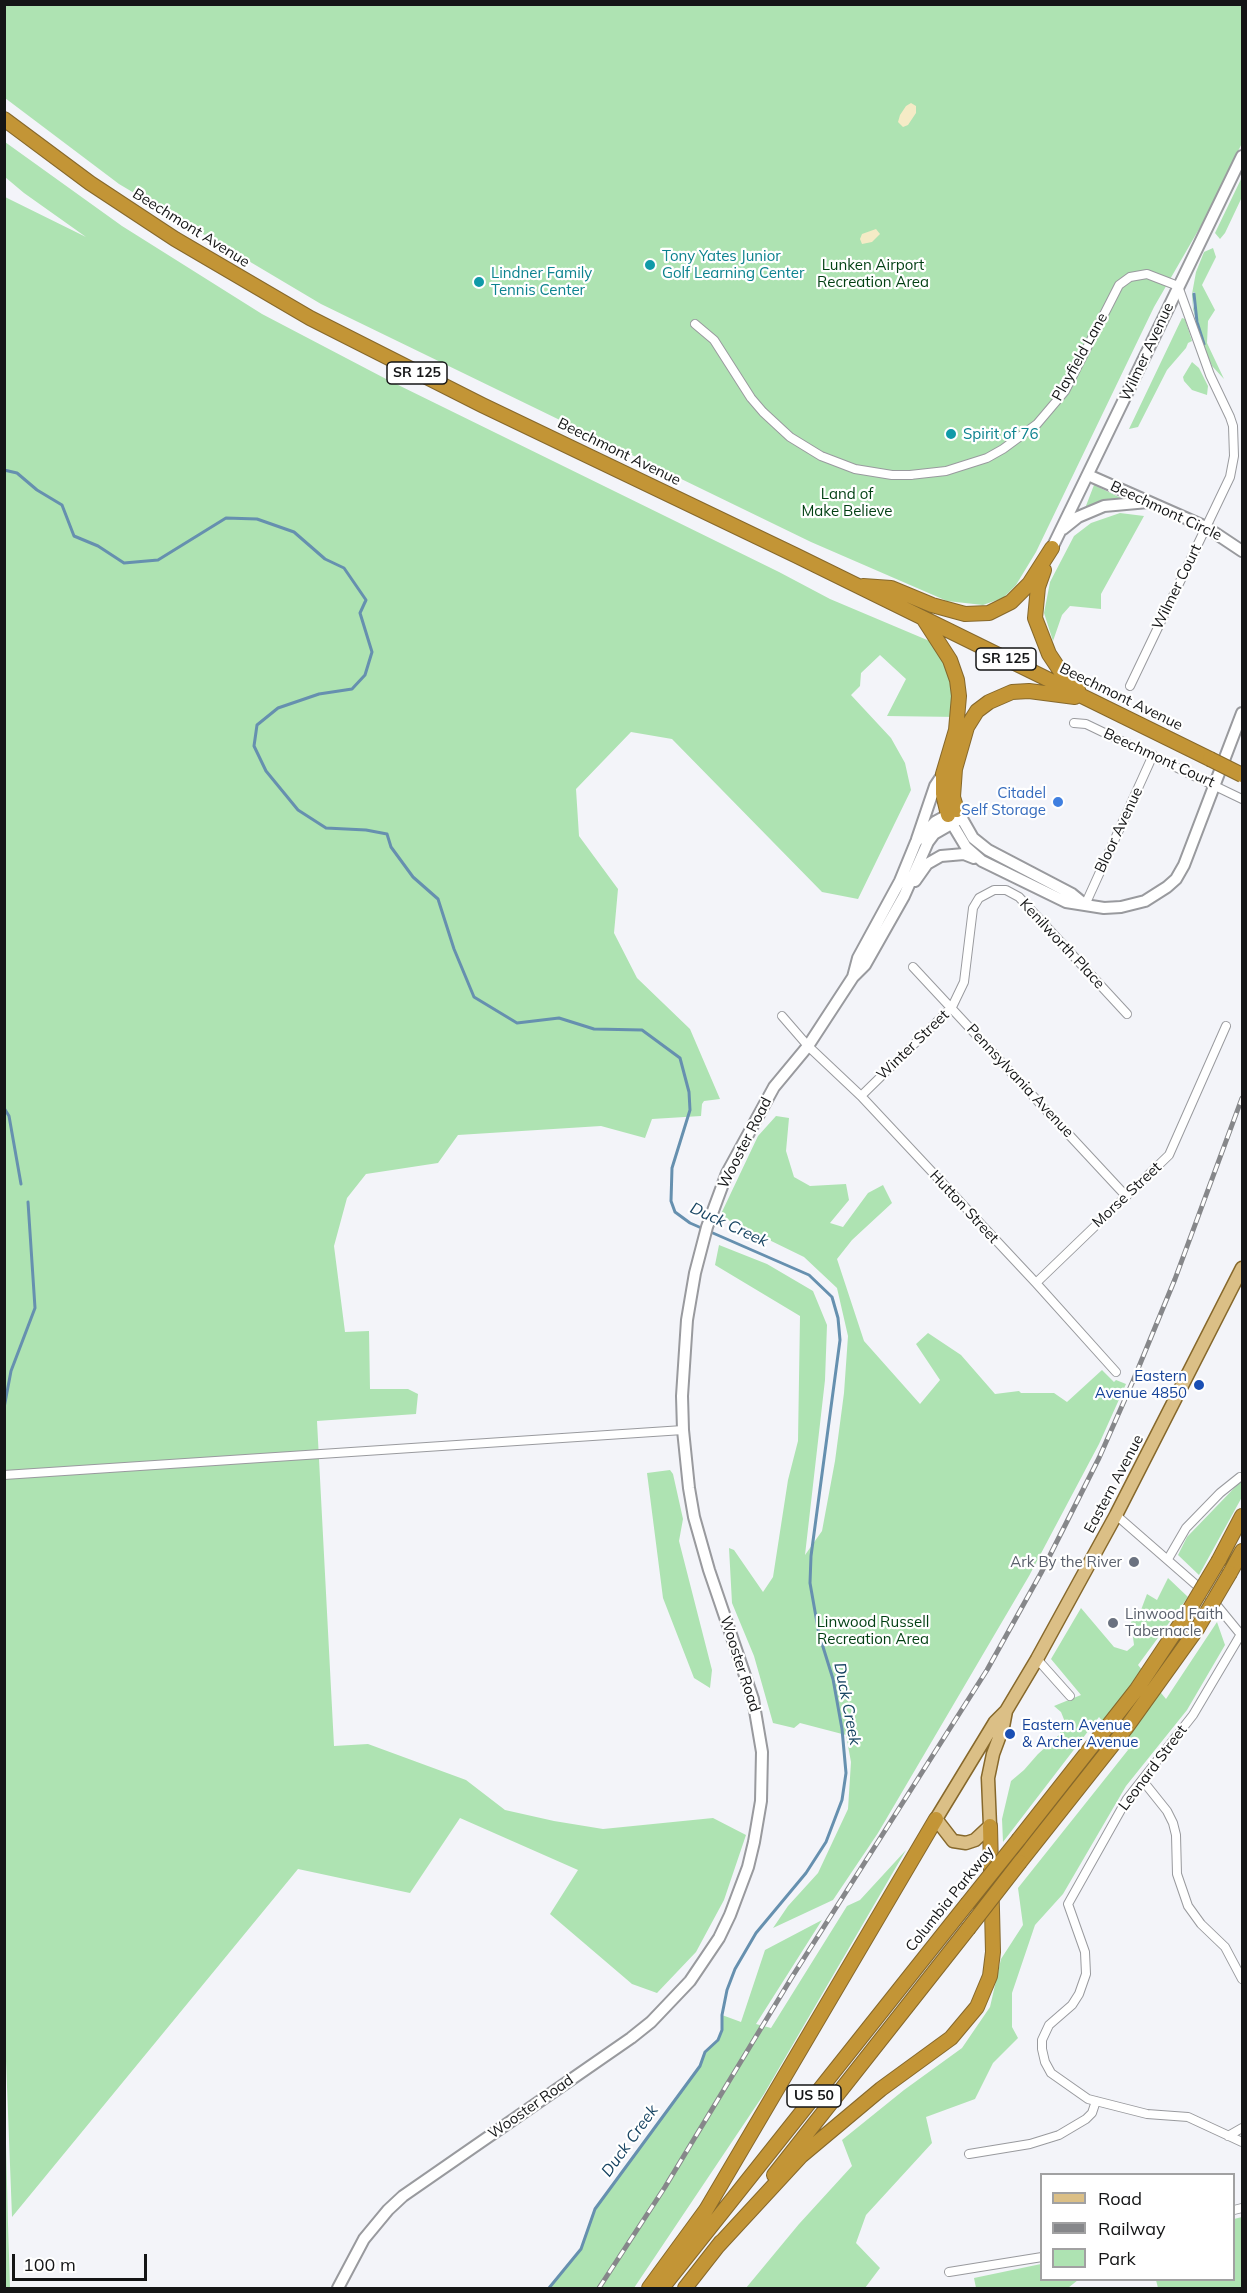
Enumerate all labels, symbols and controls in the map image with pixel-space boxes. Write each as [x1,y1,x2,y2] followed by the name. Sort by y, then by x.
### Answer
[129,185,253,271] street label: Beechmont Avenue
[662,247,804,282] place label: Tony Yates Junior Golf Learning Center
[817,256,929,291] park label: Lunken Airport Recreation Area
[643,258,657,272] marker: Tony Yates Junior Golf Learning Center
[491,264,592,299] place label: Lindner Family Tennis Center
[472,275,486,289] marker: Lindner Family Tennis Center
[1116,300,1178,404] street label: Wilmer Avenue
[1048,310,1112,404] street label: Playfield Lane
[387,362,447,384] road number: SR 125
[555,414,683,490] street label: Beechmont Avenue
[963,425,1039,443] place label: Spirit of 76
[944,427,958,441] marker: Spirit of 76
[1107,477,1225,545] street label: Beechmont Circle
[801,485,893,520] park label: Land of Make Believe
[1149,541,1205,633] street label: Wilmer Court
[976,648,1036,670] road number: SR 125
[1057,659,1185,735] street label: Beechmont Avenue
[1101,724,1217,792] street label: Beechmont Court
[961,784,1046,819] place label: Citadel Self Storage
[1091,784,1147,876] street label: Bloor Avenue
[1051,795,1065,809] marker: Citadel Self Storage
[1016,895,1108,993] street label: Kenilworth Place
[873,1006,953,1084] street label: Winter Street
[963,1021,1077,1141] street label: Pennsylvania Avenue
[714,1094,776,1192] street label: Wooster Road
[1089,1158,1165,1232] street label: Morse Street
[926,1167,1002,1247] street label: Hutton Street
[687,1199,771,1251] water label: Duck Creek
[1095,1367,1187,1402] place label: Eastern Avenue 4850
[1192,1378,1206,1392] marker: Eastern Avenue 4850
[1081,1432,1147,1536] street label: Eastern Avenue
[1010,1553,1122,1571] place label: Ark By the River
[1127,1555,1141,1569] marker: Ark By the River
[1125,1605,1223,1640] place label: Linwood Faith Tabernacle
[817,1613,929,1648] park label: Linwood Russell Recreation Area
[716,1614,764,1714] street label: Wooster Road
[1106,1616,1120,1630] marker: Linwood Faith Tabernacle
[830,1661,864,1747] water label: Duck Creek
[1022,1716,1138,1751] place label: Eastern Avenue & Archer Avenue
[1115,1722,1191,1814] street label: Leonard Street
[1003,1727,1017,1741] marker: Eastern Avenue & Archer Avenue
[902,1843,998,1955] street label: Columbia Parkway
[485,2071,577,2143] street label: Wooster Road
[787,2085,841,2107] road number: US 50
[598,2101,662,2181] water label: Duck Creek
[1040,2173,1235,2281] legend
[1098,2187,1142,2210] text: Road
[1098,2217,1166,2240] text: Railway
[15,2242,150,2280] scale bar
[1098,2247,1136,2270] text: Park
[23,2253,76,2276] text: 100 m

